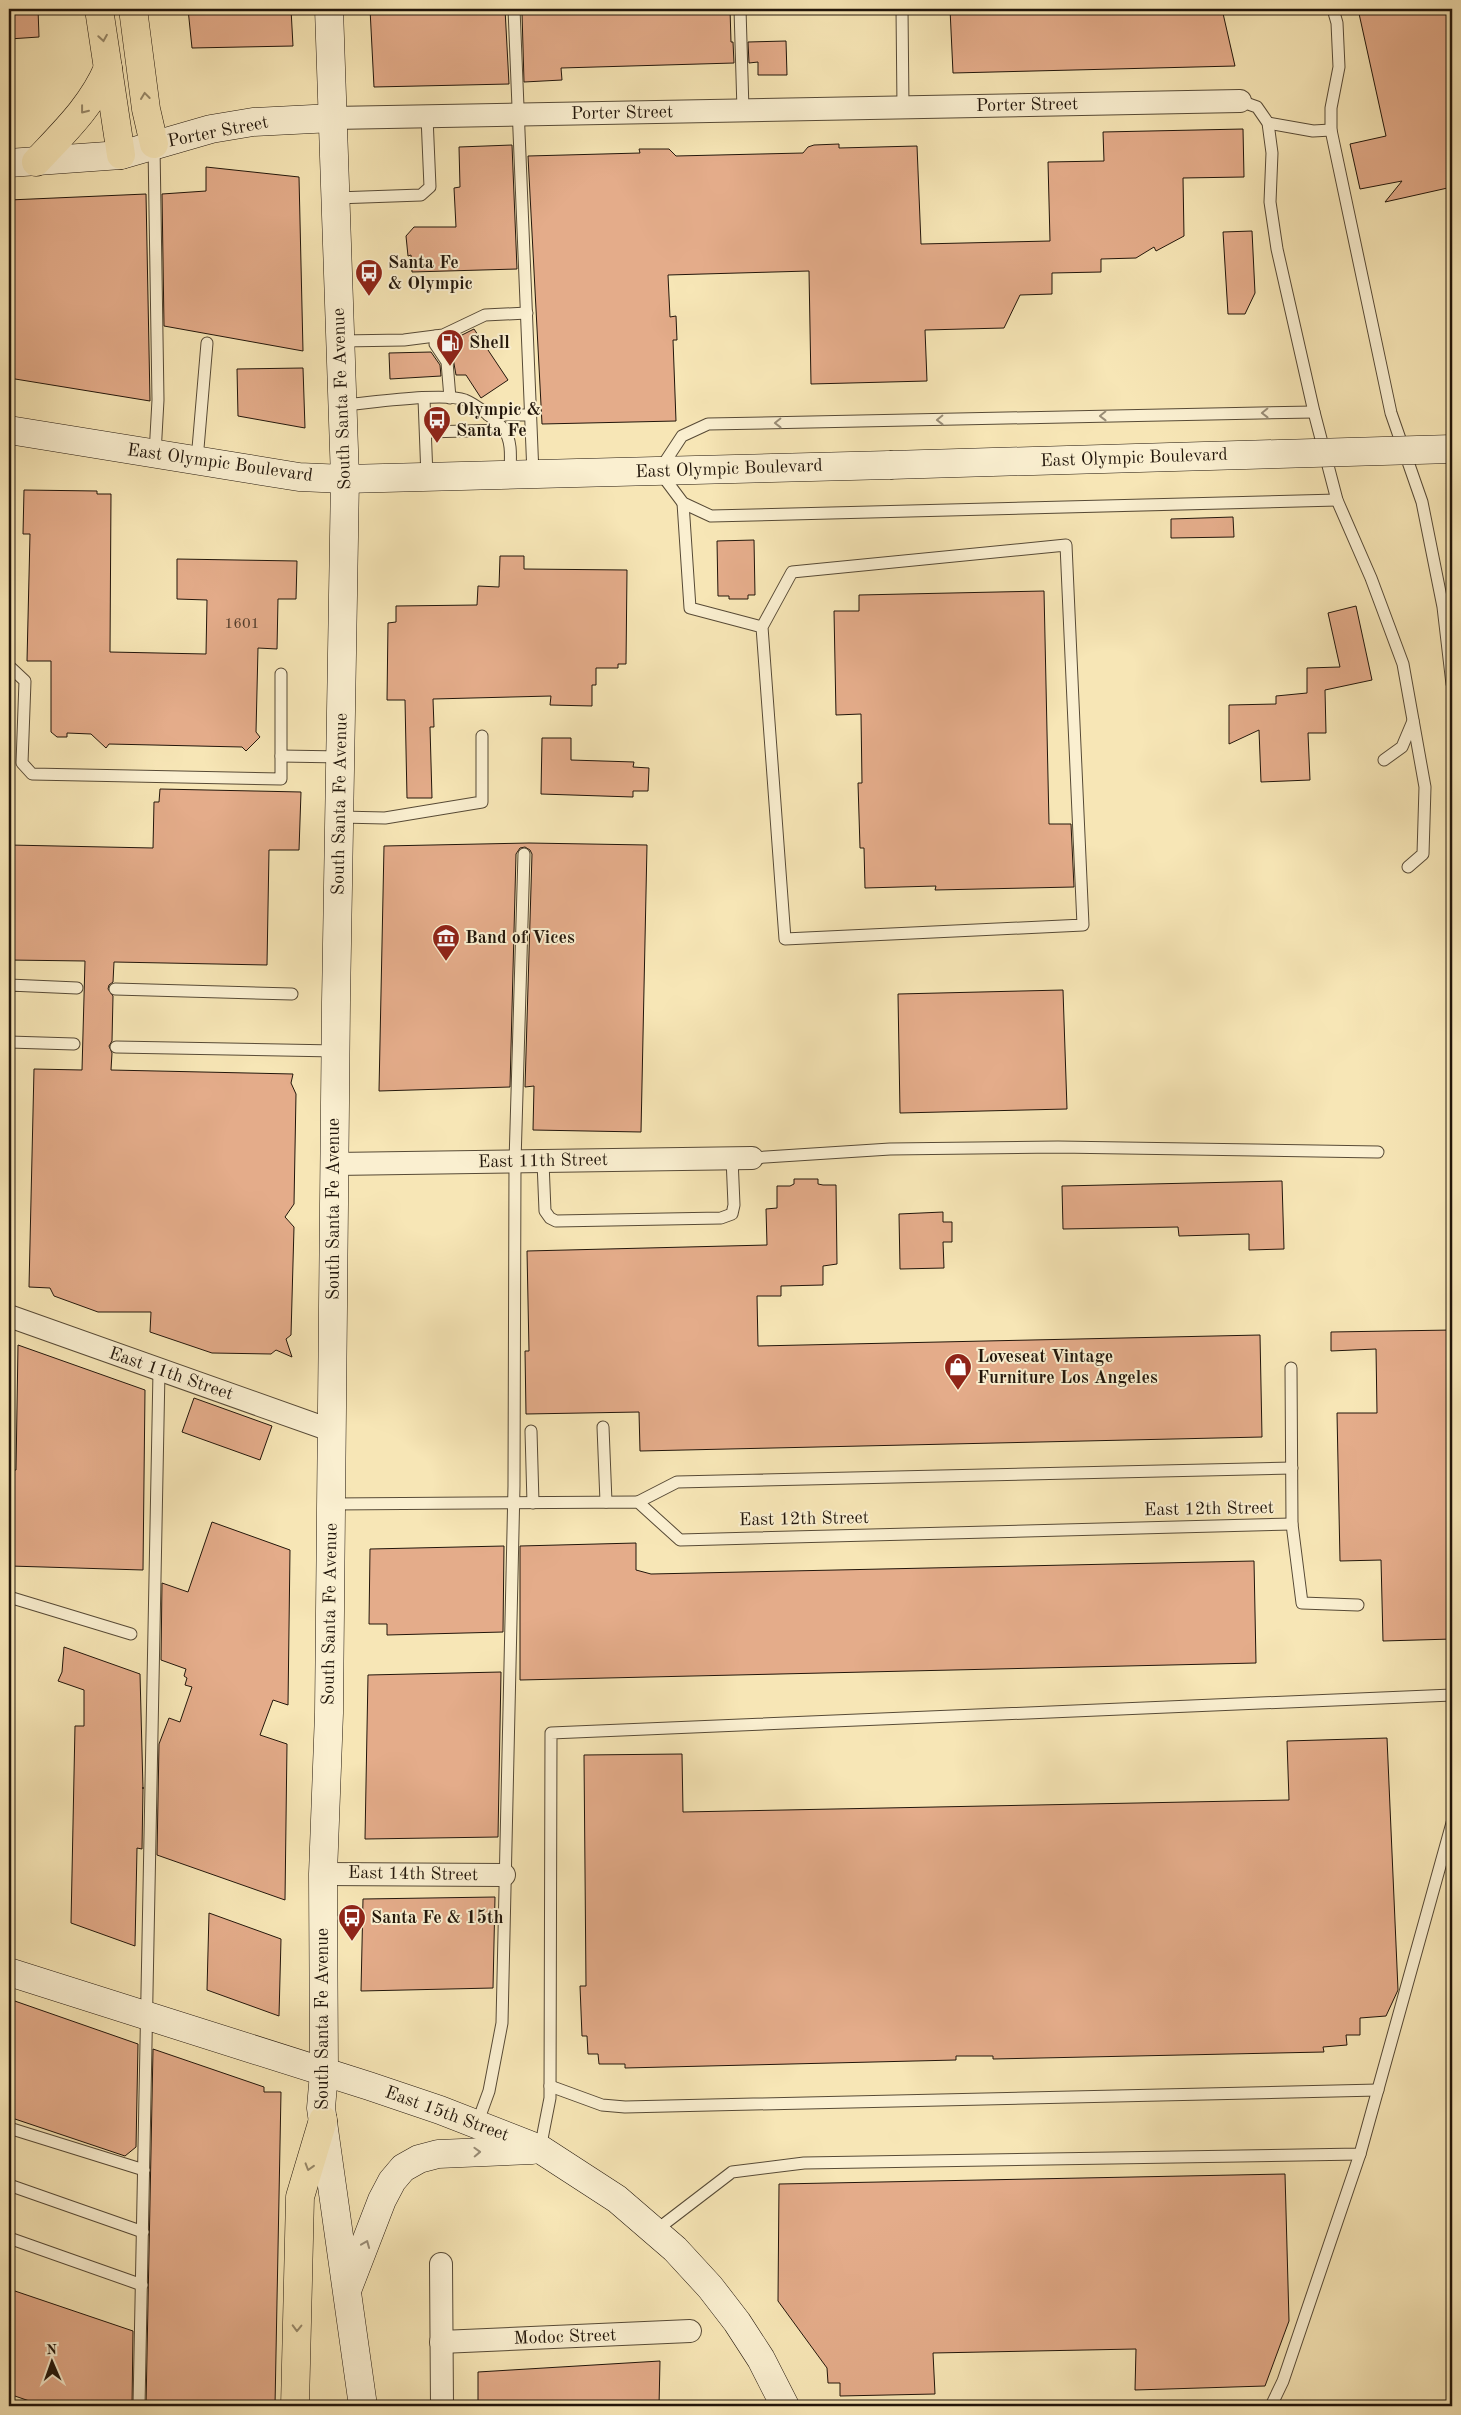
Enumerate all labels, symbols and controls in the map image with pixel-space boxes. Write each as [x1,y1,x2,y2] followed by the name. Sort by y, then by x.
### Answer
[98,34,108,43] one-way arrow
[140,92,150,101] one-way arrow
[976,95,1078,115] street label: Porter Street
[571,103,673,123] street label: Porter Street
[81,104,89,113] one-way arrow
[166,113,270,151] street label: Porter Street
[388,254,473,293] place label: Santa Fe & Olympic
[354,258,384,297] bus stop icon: Santa Fe & Olympic
[330,308,354,490] street label: South Santa Fe Avenue
[435,328,465,367] fuel station icon: Shell
[469,334,510,352] place label: Shell
[456,401,541,440] place label: Olympic & Santa Fe
[422,405,452,444] bus stop icon: Olympic & Santa Fe
[1261,408,1269,418] one-way arrow
[1099,411,1106,421] one-way arrow
[936,414,944,425] one-way arrow
[774,418,782,428] one-way arrow
[126,441,314,485] street label: East Olympic Boulevard
[1040,446,1228,470] street label: East Olympic Boulevard
[635,457,823,481] street label: East Olympic Boulevard
[225,617,259,632] house number: 1601
[329,713,351,895] street label: South Santa Fe Avenue
[431,923,461,962] museum icon: Band of Vices
[465,929,575,947] place label: Band of Vices
[325,1118,343,1300] street label: South Santa Fe Avenue
[478,1151,608,1171] street label: East 11th Street
[107,1344,235,1404] street label: East 11th Street
[977,1348,1158,1387] place label: Loveseat Vintage Furniture Los Angeles
[943,1352,973,1391] shop icon: Loveseat Vintage Furniture Los Angeles
[1144,1499,1274,1519] street label: East 12th Street
[739,1509,869,1529] street label: East 12th Street
[319,1523,341,1705] street label: South Santa Fe Avenue
[348,1864,478,1884] street label: East 14th Street
[337,1903,367,1942] bus stop icon: Santa Fe & 15th
[371,1909,504,1927] place label: Santa Fe & 15th
[314,1928,332,2110] street label: South Santa Fe Avenue
[383,2083,511,2145] street label: East 15th Street
[474,2147,481,2157] one-way arrow
[304,2162,314,2170] one-way arrow
[360,2240,370,2249] one-way arrow
[291,2324,302,2332] one-way arrow
[513,2326,617,2348] street label: Modoc Street
[28,2338,78,2388] north arrow
[46,2343,57,2357] text: N

